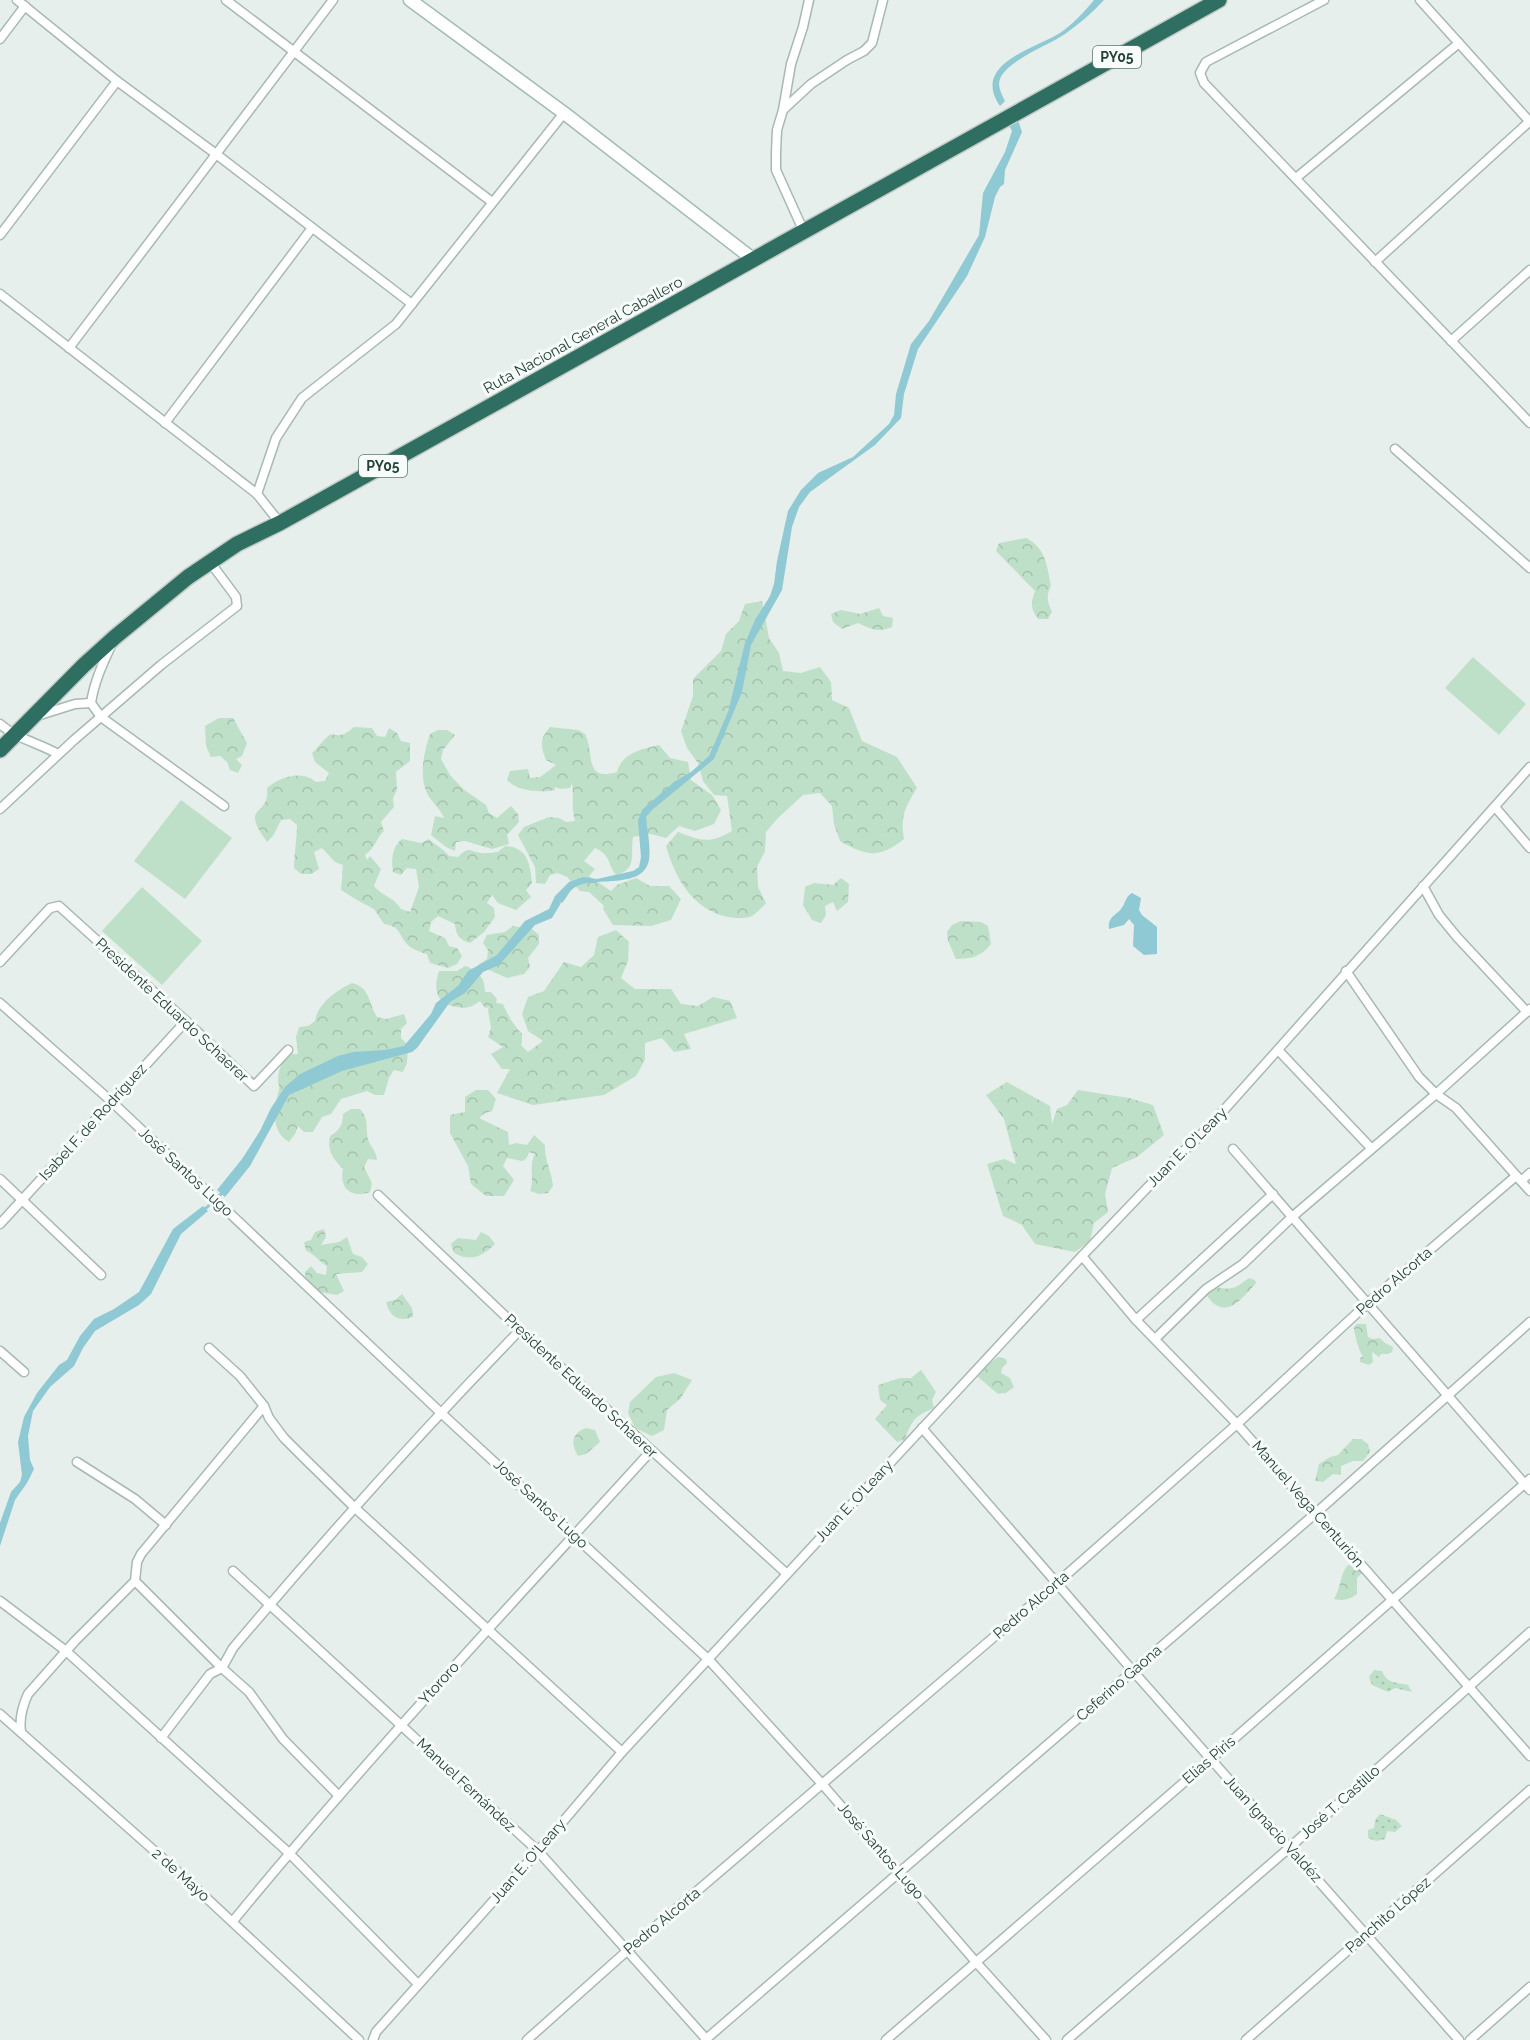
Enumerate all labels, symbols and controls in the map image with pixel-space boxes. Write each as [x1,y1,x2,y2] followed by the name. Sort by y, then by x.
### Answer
[1093,46,1141,68] road number: PY05
[480,273,686,397] street label: Ruta Nacional General Caballero
[359,455,407,477] road number: PY05
[92,934,253,1086] street label: Presidente Eduardo Schaerer
[36,1060,150,1184] street label: Isabel F. de Rodríguez
[1143,1103,1231,1191] street label: Juan E. O'Leary
[135,1124,237,1220] street label: José Santos Lugo
[1352,1243,1436,1319] street label: Pedro Alcorta
[501,1310,662,1462] street label: Presidente Eduardo Schaerer
[1248,1437,1368,1571] street label: Manuel Vega Centurión
[490,1456,592,1552] street label: José Santos Lugo
[811,1456,897,1546] street label: Juan E. O'Leary
[989,1567,1073,1643] street label: Pedro Alcorta
[1073,1641,1165,1725] street label: Ceferino Gaona
[415,1658,463,1708] street label: Ytororo
[1179,1732,1239,1788] street label: Elías Piris
[413,1735,519,1835] street label: Manuel Fernández
[1296,1761,1384,1843] street label: José T. Castillo
[1220,1772,1326,1886] street label: Juan Ignacio Valdéz
[834,1799,928,1903] street label: José Santos Lugo
[487,1815,569,1907] street label: Juan E. O'Leary
[148,1844,214,1906] street label: 2 de Mayo
[1342,1873,1434,1957] street label: Panchito López
[620,1884,704,1958] street label: Pedro Alcorta

